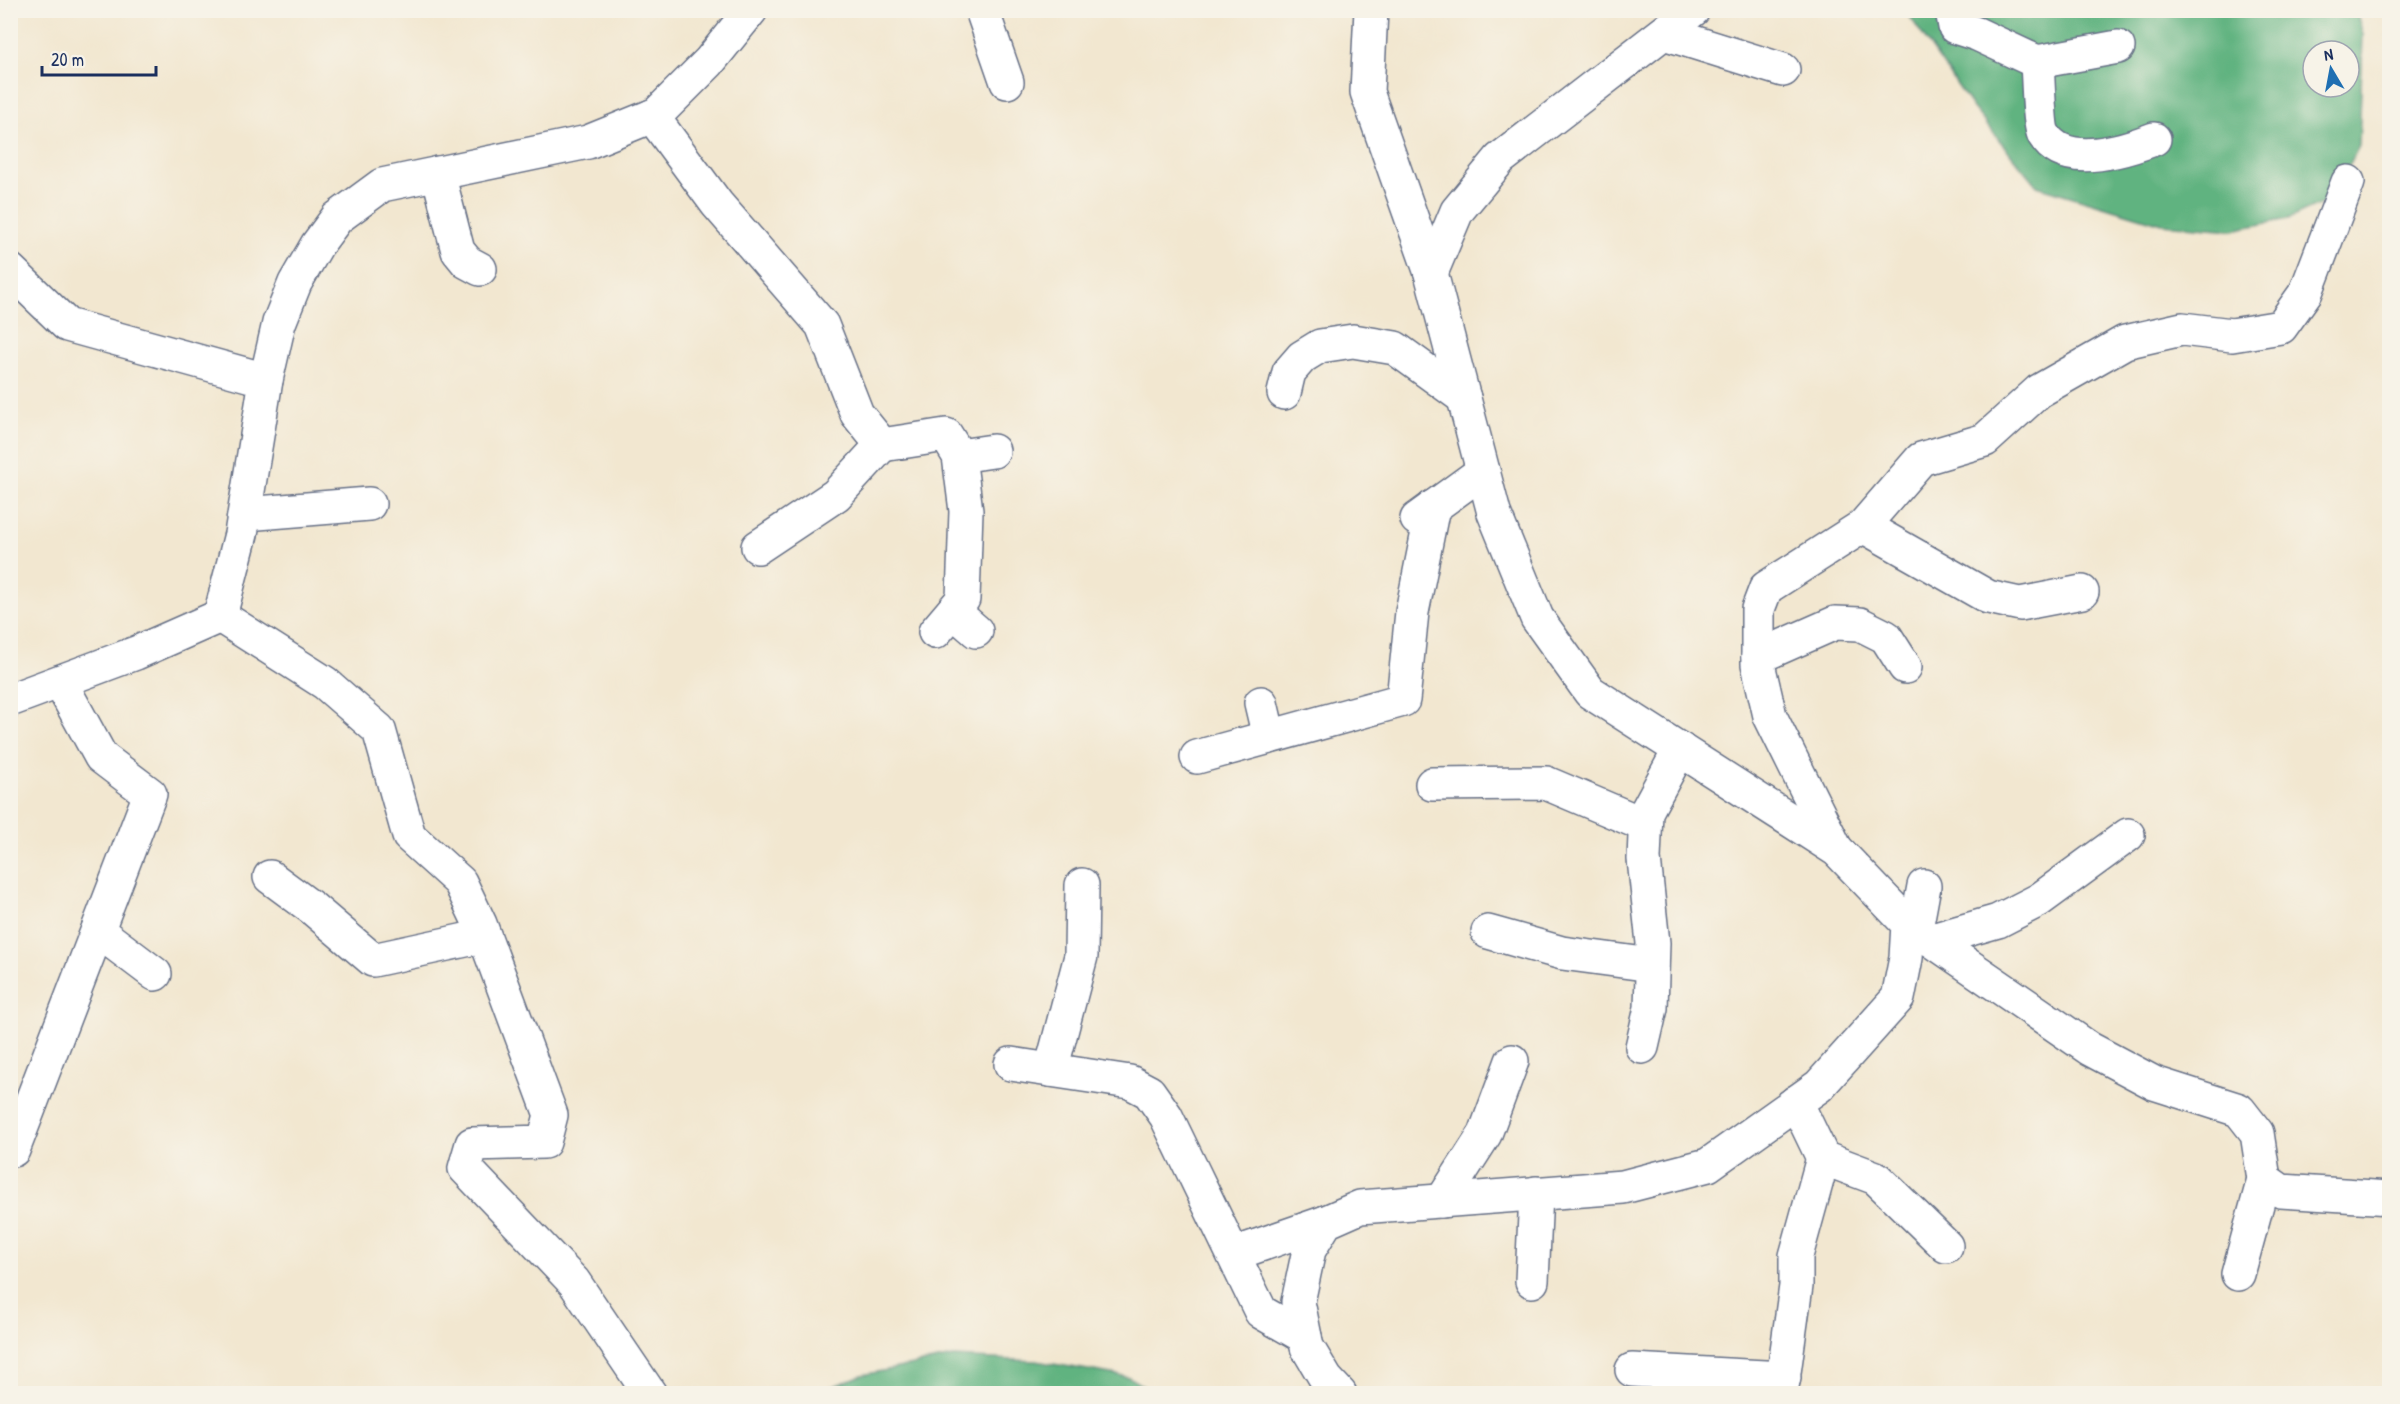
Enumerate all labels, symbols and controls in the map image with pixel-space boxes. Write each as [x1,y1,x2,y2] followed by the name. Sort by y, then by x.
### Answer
[42,39,156,77] scale bar
[2301,39,2361,99] north arrow
[2322,43,2335,66] text: N
[51,47,84,72] text: 20 m

